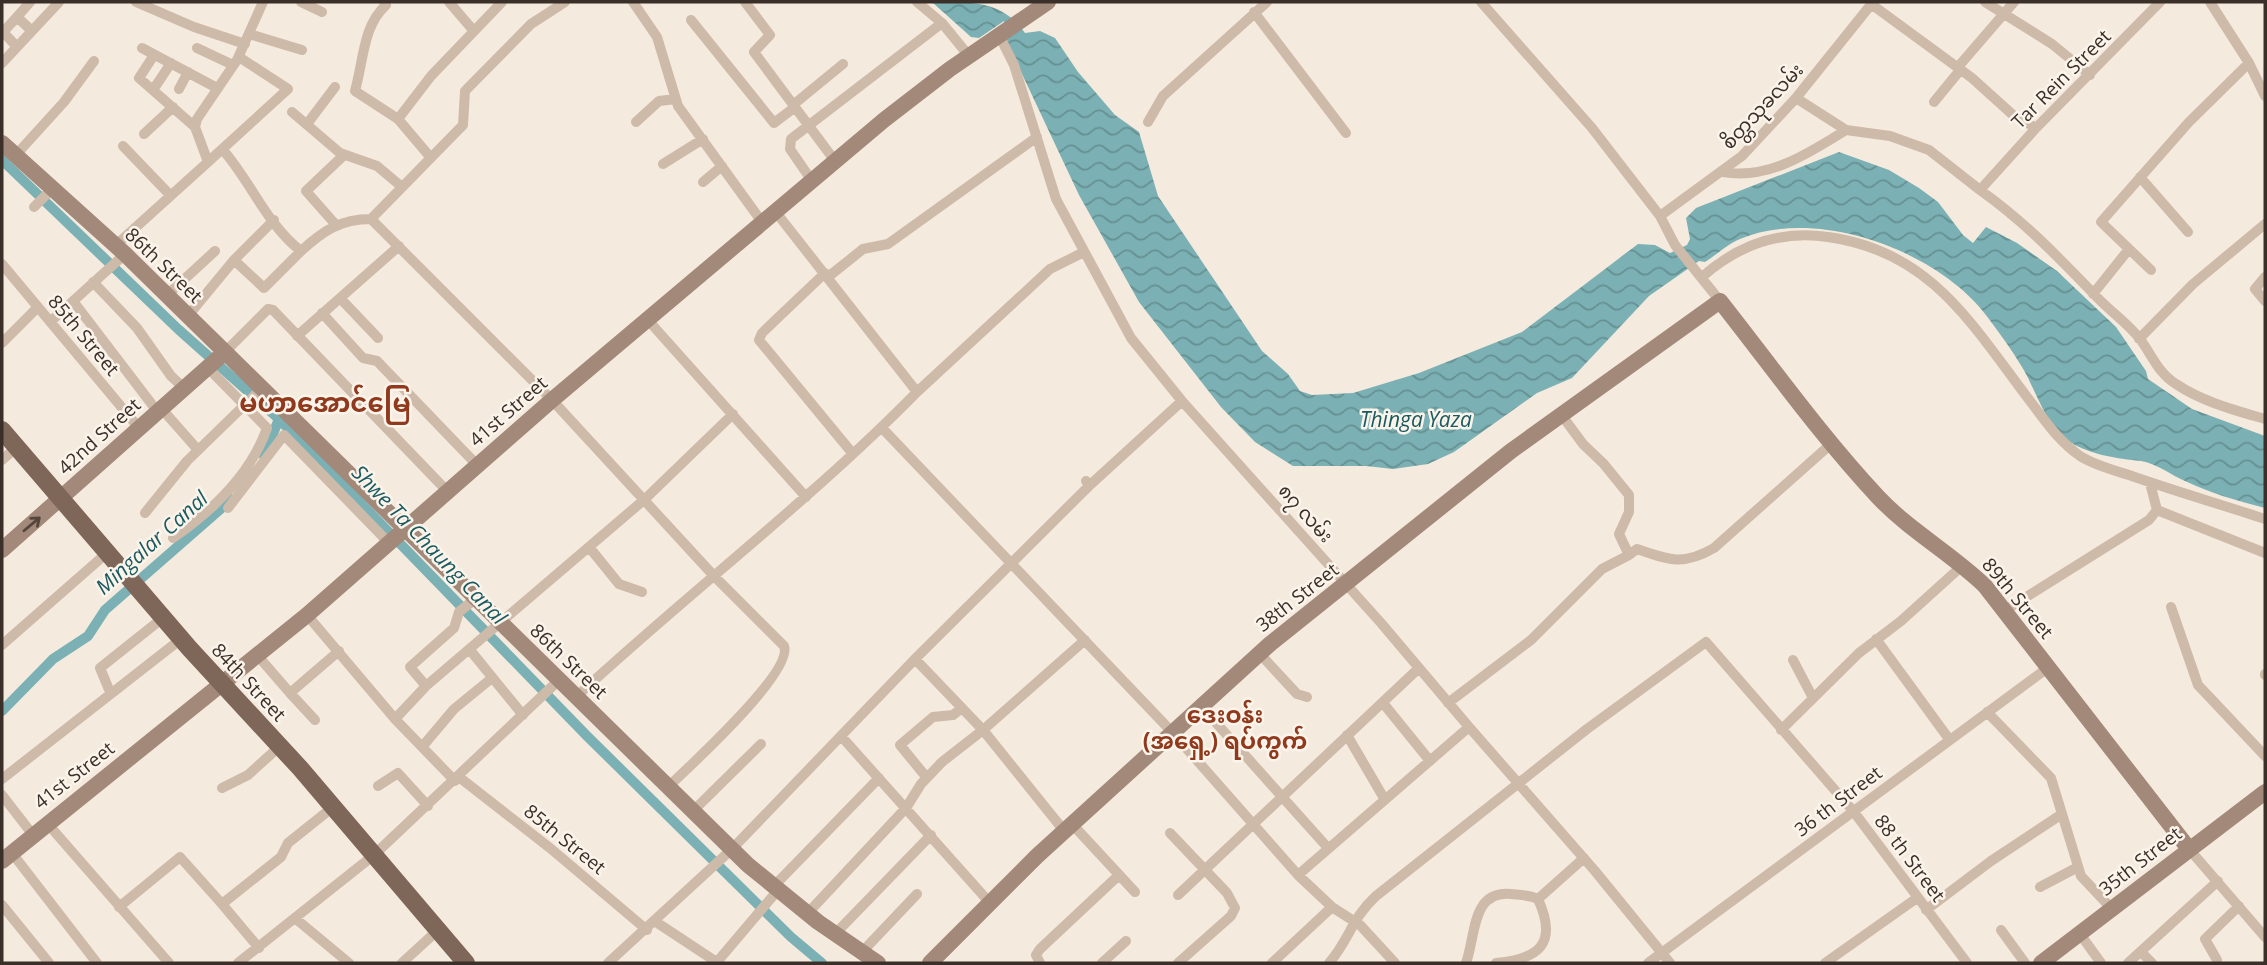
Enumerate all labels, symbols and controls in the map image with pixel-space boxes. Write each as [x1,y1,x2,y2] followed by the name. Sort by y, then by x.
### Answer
[2006,23,2117,134] street label: Tar Rein Street
[1715,57,1812,158] street label: စိတ္တသုခလမ်း
[120,222,208,309] street label: 86th Street
[42,289,126,381] street label: 85th Street
[463,370,553,452] street label: 41st Street
[239,384,411,425] district label: မဟာအောင်မြေ
[52,392,146,480] street label: 42nd Street
[1360,405,1472,433] water label: Thinga Yaza
[346,458,514,631] water label: Shwe Ta Chaung Canal
[1271,477,1340,550] street label: ၈၇ လမ်း
[89,484,214,600] water label: Mingalar Canal
[22,516,40,532] one-way arrow
[1976,552,2060,644] street label: 89th Street
[1250,556,1344,637] street label: 38th Street
[525,618,613,705] street label: 86th Street
[206,637,292,727] street label: 84th Street
[1143,698,1307,760] district label: ဒေးဝန်း (အရှေ့) ရပ်ကွက်
[28,735,120,815] street label: 41st Street
[1789,759,1887,842] street label: 36 th Street
[519,798,611,880] street label: 85th Street
[1869,809,1952,907] street label: 88 th Street
[2093,820,2187,901] street label: 35th Street

